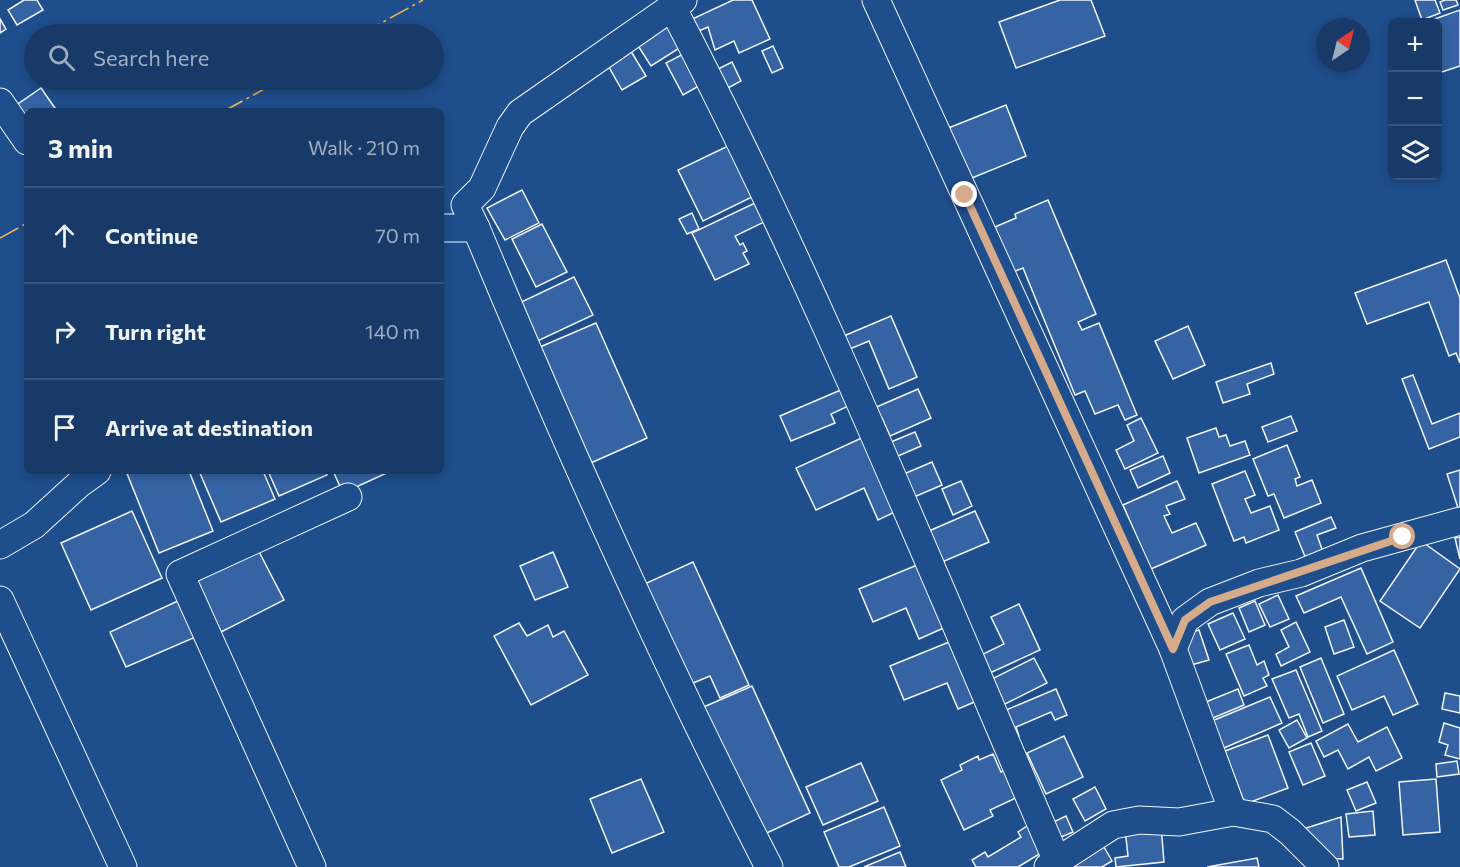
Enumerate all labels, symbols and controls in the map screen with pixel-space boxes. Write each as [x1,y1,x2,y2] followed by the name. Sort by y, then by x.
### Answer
[1316,18,1370,72] north arrow
[1388,18,1442,180] map controls
[1388,18,1442,72] button: +
[24,24,444,90] search box
[45,41,78,74] icon: search
[93,44,209,71] text: Search here
[1388,72,1442,126] button: −
[1388,126,1442,180] button: layers
[48,132,113,163] text: 3 min
[308,135,420,159] text: Walk · 210 m
[951,181,977,207] route end
[48,219,81,252] icon: ahead
[105,222,198,249] text: Continue
[375,223,420,247] text: 70 m
[48,315,81,348] icon: right
[105,318,206,345] text: Turn right
[365,319,420,343] text: 140 m
[48,411,81,444] icon: arrive
[105,414,313,441] text: Arrive at destination
[1389,523,1415,549] route start

